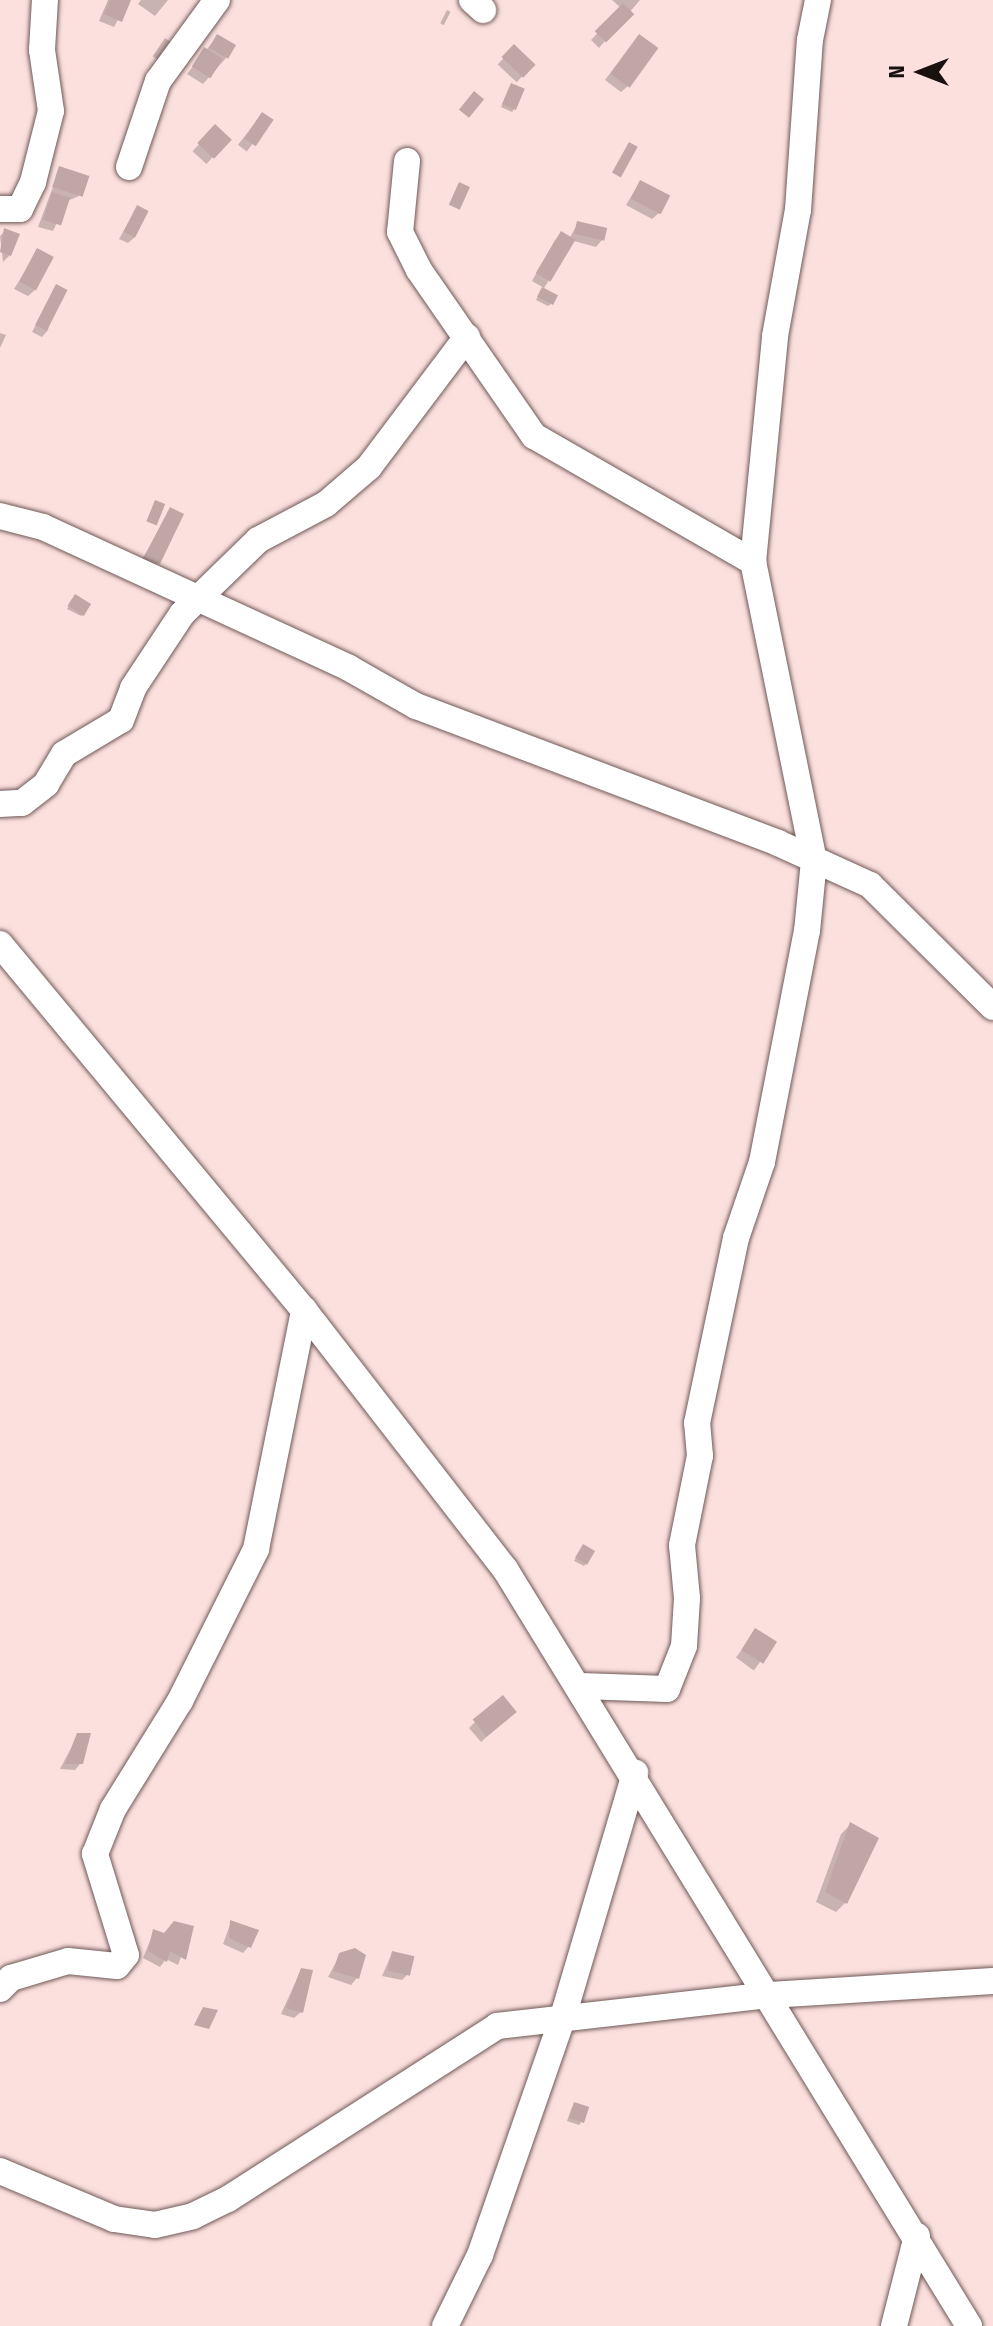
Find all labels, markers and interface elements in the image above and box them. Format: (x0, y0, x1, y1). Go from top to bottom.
north arrow (881, 32, 961, 112)
text: N (883, 65, 910, 79)

